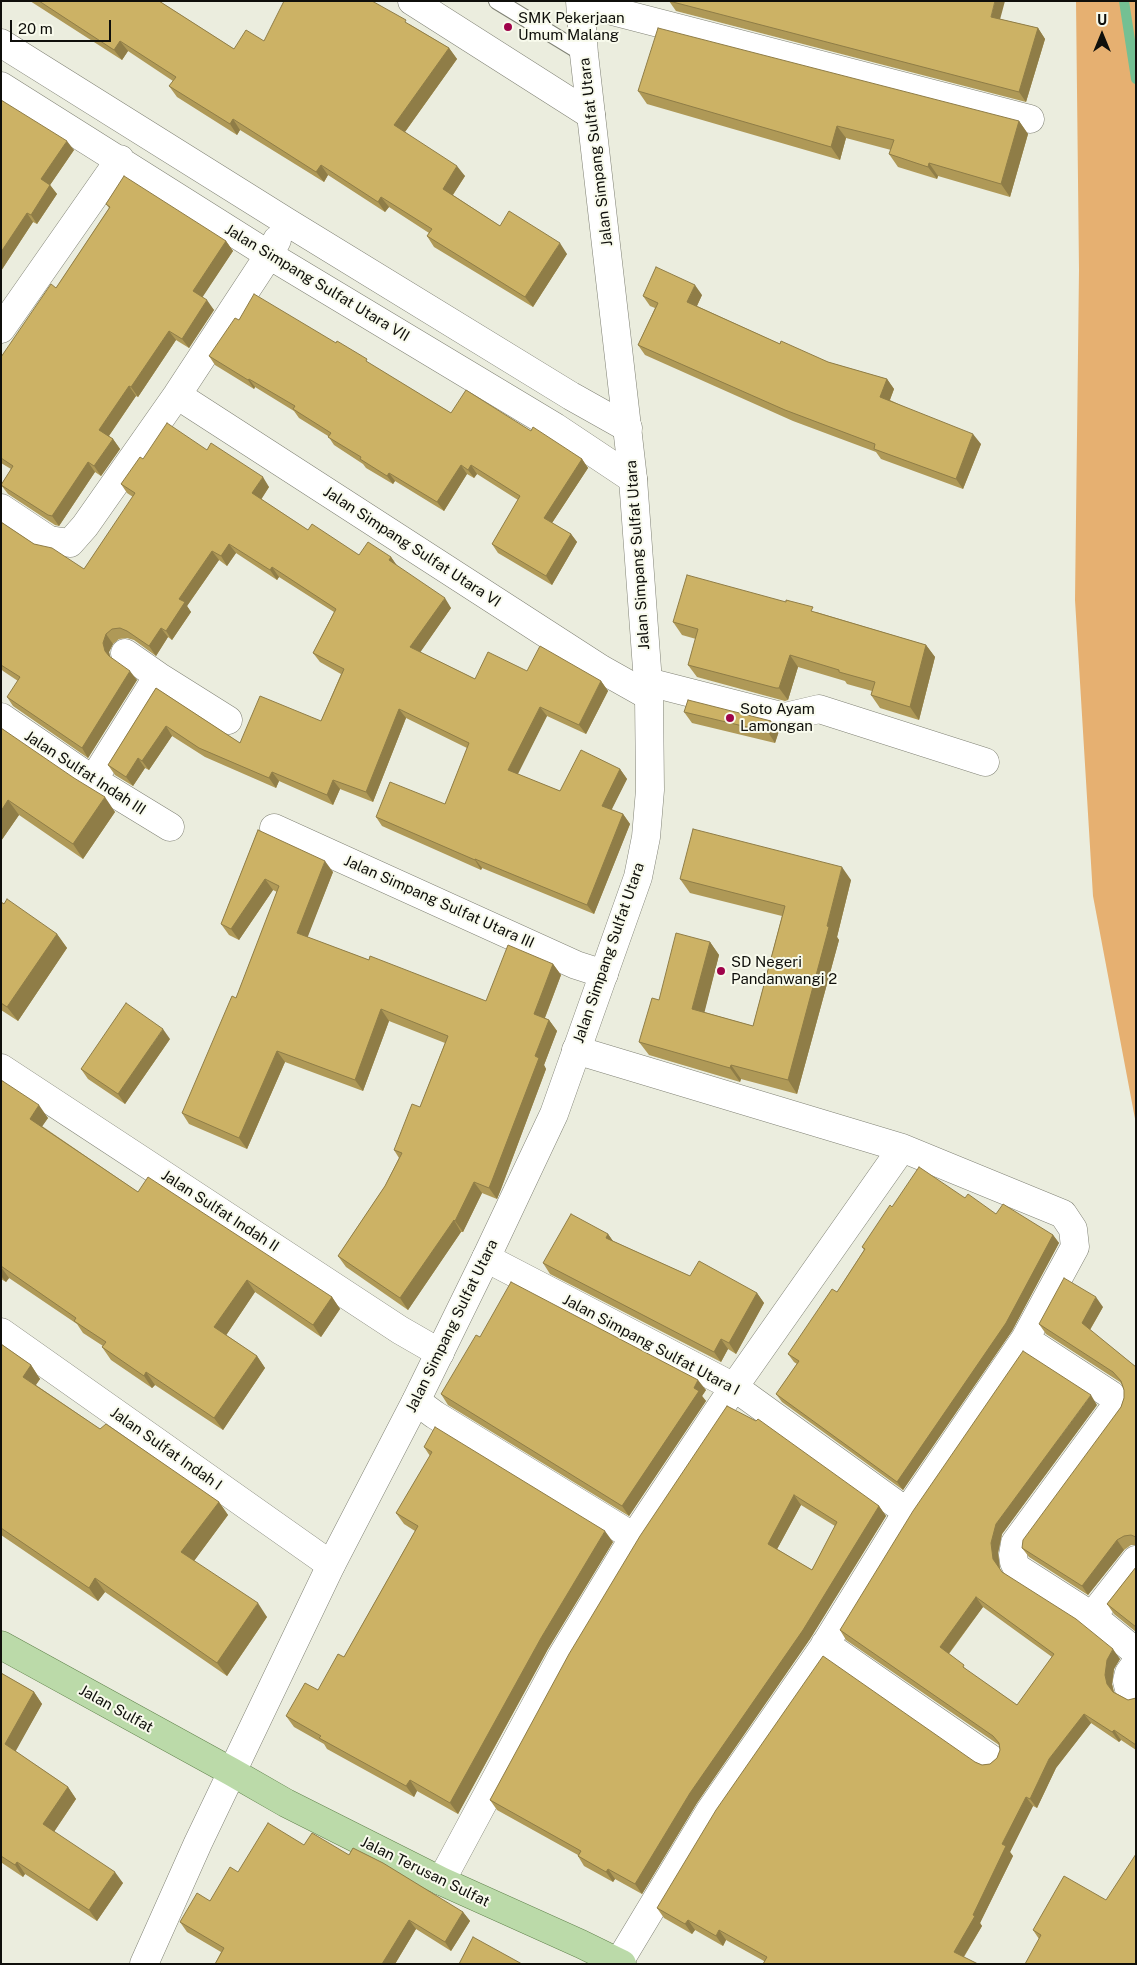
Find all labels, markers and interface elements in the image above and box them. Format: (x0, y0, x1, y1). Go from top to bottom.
place label: SMK Pekerjaan Umum Malang (518, 9, 625, 44)
scale bar (12, 10, 114, 42)
north arrow (1077, 10, 1127, 60)
text: U (1097, 12, 1107, 28)
text: 20 m (18, 20, 53, 37)
marker: SMK Pekerjaan Umum Malang (502, 21, 514, 33)
street label: Jalan Simpang Sulfat Utara (575, 57, 617, 247)
street label: Jalan Simpang Sulfat Utara VII (221, 221, 413, 345)
street label: Jalan Simpang Sulfat Utara (622, 460, 654, 650)
street label: Jalan Simpang Sulfat Utara VI (320, 483, 504, 611)
place label: Soto Ayam Lamongan (740, 700, 815, 735)
marker: Soto Ayam Lamongan (724, 712, 736, 724)
street label: Jalan Sulfat Indah III (21, 727, 149, 819)
street label: Jalan Simpang Sulfat Utara III (341, 852, 537, 952)
street label: Jalan Simpang Sulfat Utara (570, 860, 648, 1046)
place label: SD Negeri Pandanwangi 2 (731, 953, 837, 988)
marker: SD Negeri Pandanwangi 2 (715, 965, 727, 977)
street label: Jalan Sulfat Indah II (158, 1166, 282, 1256)
street label: Jalan Simpang Sulfat Utara (402, 1237, 502, 1415)
street label: Jalan Simpang Sulfat Utara I (559, 1291, 743, 1399)
street label: Jalan Sulfat Indah I (107, 1404, 225, 1494)
street label: Jalan Sulfat (76, 1681, 156, 1737)
street label: Jalan Terusan Sulfat (358, 1833, 492, 1911)

